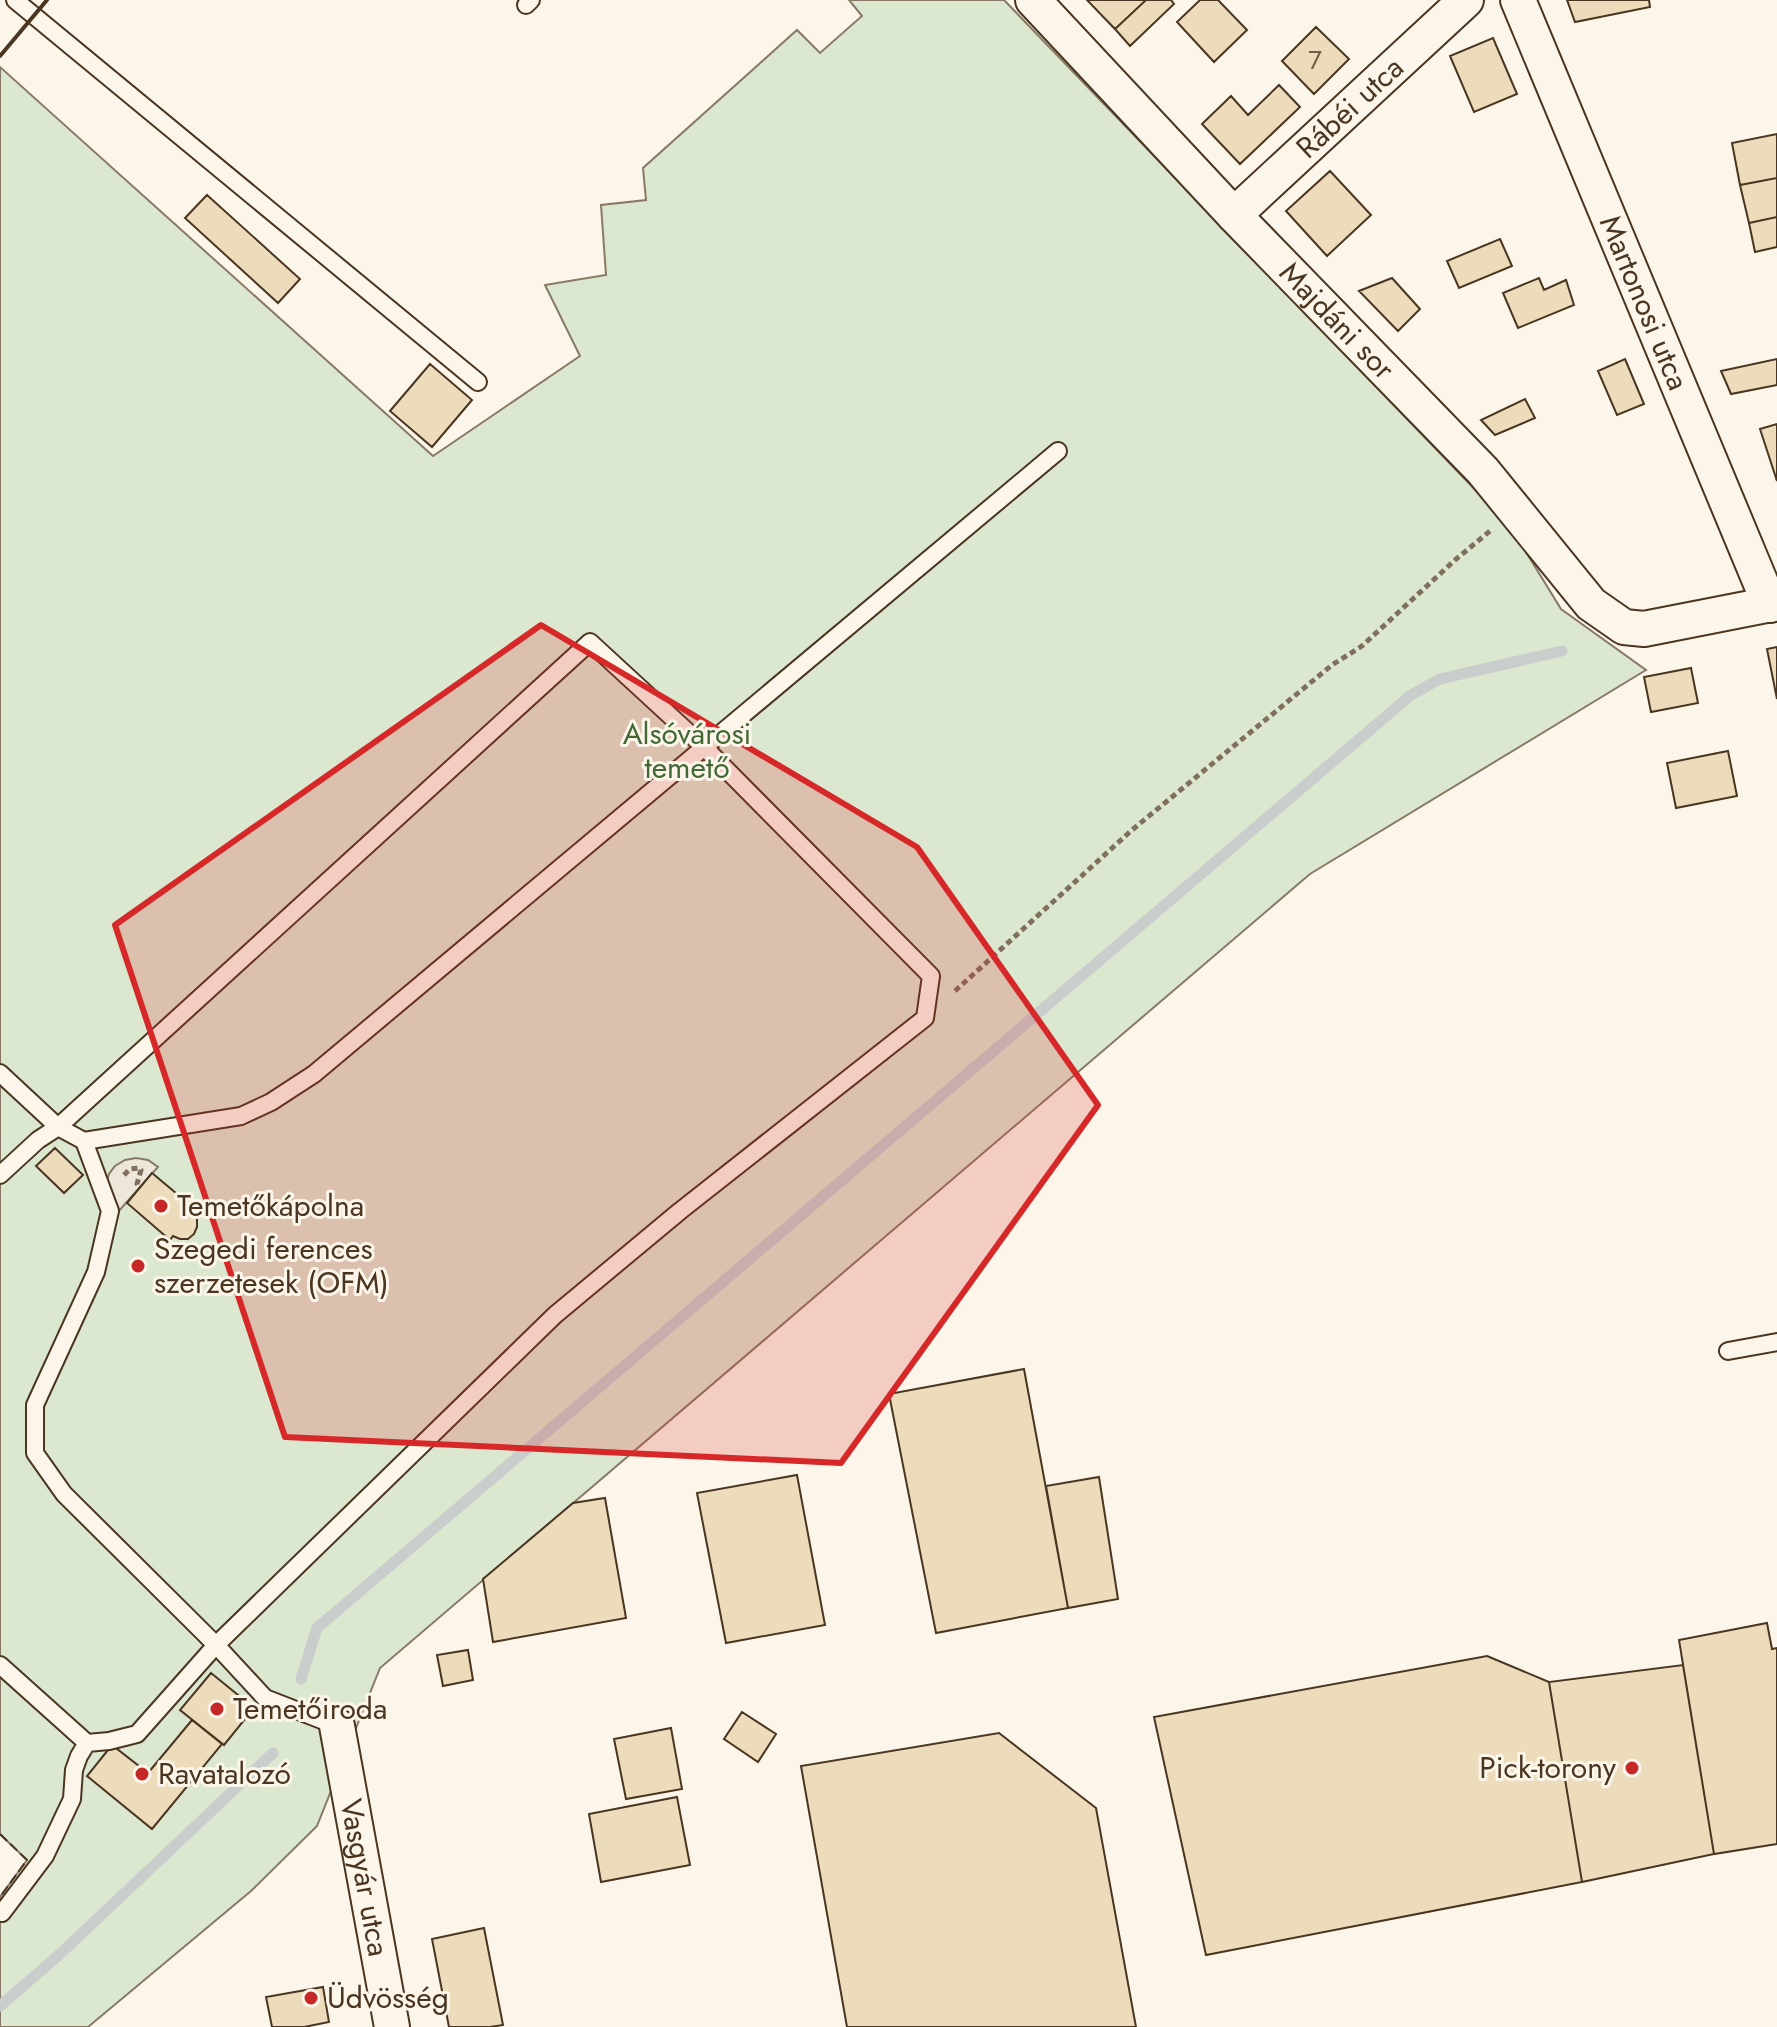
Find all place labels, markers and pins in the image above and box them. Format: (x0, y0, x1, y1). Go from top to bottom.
place label: Temetőkápolna (177, 1184, 364, 1227)
marker: Temetőkápolna (152, 1197, 170, 1215)
place label: Szegedi ferences szerzetesek (OFM) (154, 1227, 389, 1304)
marker: Szegedi ferences szerzetesek (OFM) (129, 1257, 147, 1275)
place label: Temetőiroda (233, 1687, 387, 1730)
marker: Temetőiroda (208, 1700, 226, 1718)
place label: Pick-torony (1479, 1746, 1617, 1789)
place label: Ravatalozó (158, 1752, 291, 1795)
marker: Pick-torony (1623, 1759, 1641, 1777)
marker: Ravatalozó (133, 1765, 151, 1783)
place label: Üdvösség (327, 1976, 449, 2019)
marker: Üdvösség (302, 1989, 320, 2007)

